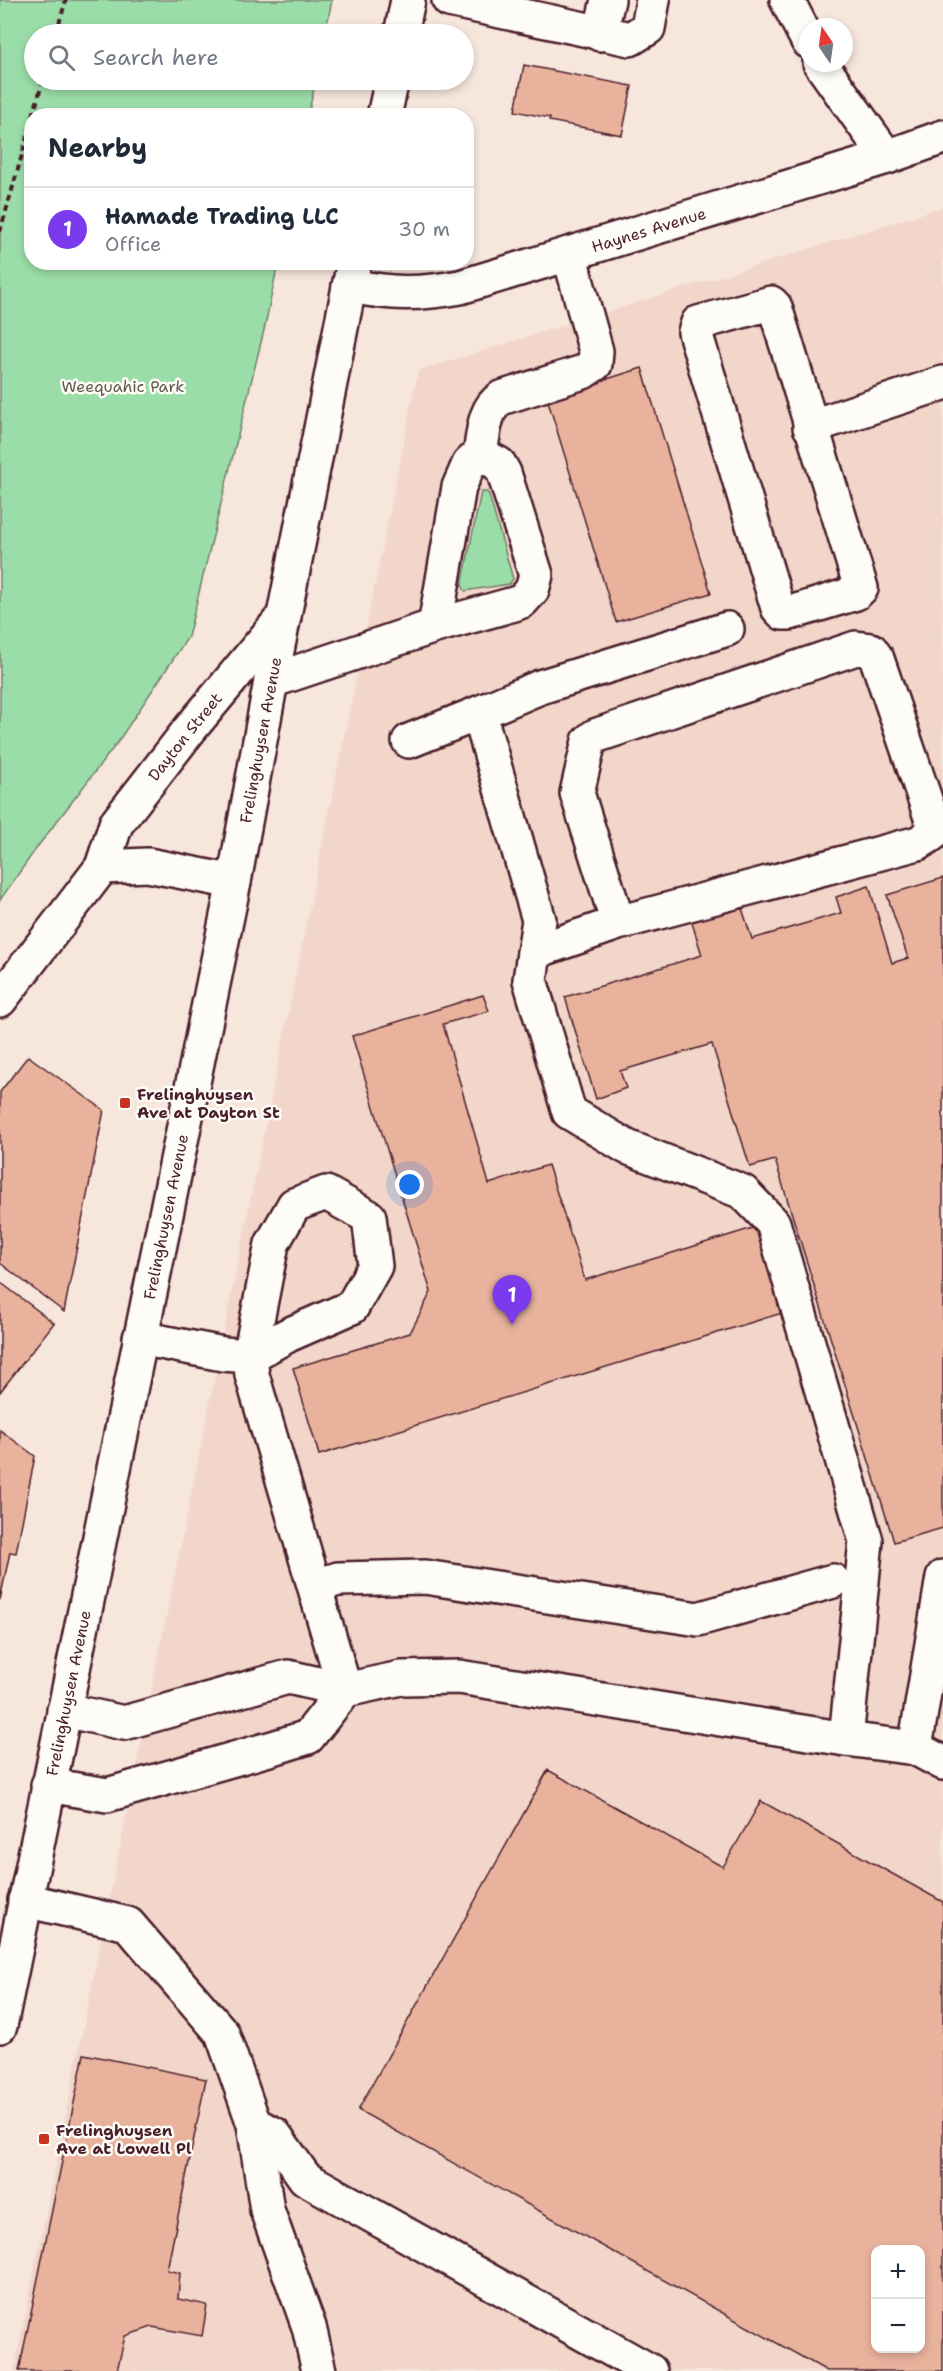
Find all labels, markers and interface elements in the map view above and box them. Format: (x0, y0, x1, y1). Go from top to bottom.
north arrow (799, 18, 853, 72)
search box (24, 24, 474, 90)
icon: search (45, 41, 78, 74)
text: Search here (93, 43, 219, 72)
text: Nearby (48, 130, 147, 165)
text: Hamade Trading LLC (105, 202, 339, 231)
street label: Haynes Avenue (589, 203, 709, 257)
text: 1 (63, 216, 72, 242)
text: 30 m (398, 216, 450, 242)
text: Office (105, 231, 161, 257)
park label: Weequahic Park (62, 376, 184, 397)
street label: Frelinghuysen Avenue (235, 655, 286, 825)
street label: Dayton Street (143, 688, 227, 785)
place label: Frelinghuysen Ave at Dayton St (137, 1084, 280, 1123)
marker: Frelinghuysen Ave at Dayton St (118, 1096, 132, 1110)
street label: Frelinghuysen Avenue (139, 1132, 193, 1302)
your location (395, 1170, 424, 1199)
pin: 1 (492, 1276, 532, 1325)
street label: Frelinghuysen Avenue (41, 1608, 96, 1778)
place label: Frelinghuysen Ave at Lowell Pl (56, 2120, 192, 2159)
marker: Frelinghuysen Ave at Lowell Pl (37, 2132, 51, 2146)
map controls (871, 2245, 925, 2353)
button: + (871, 2245, 925, 2299)
button: − (871, 2299, 925, 2353)

